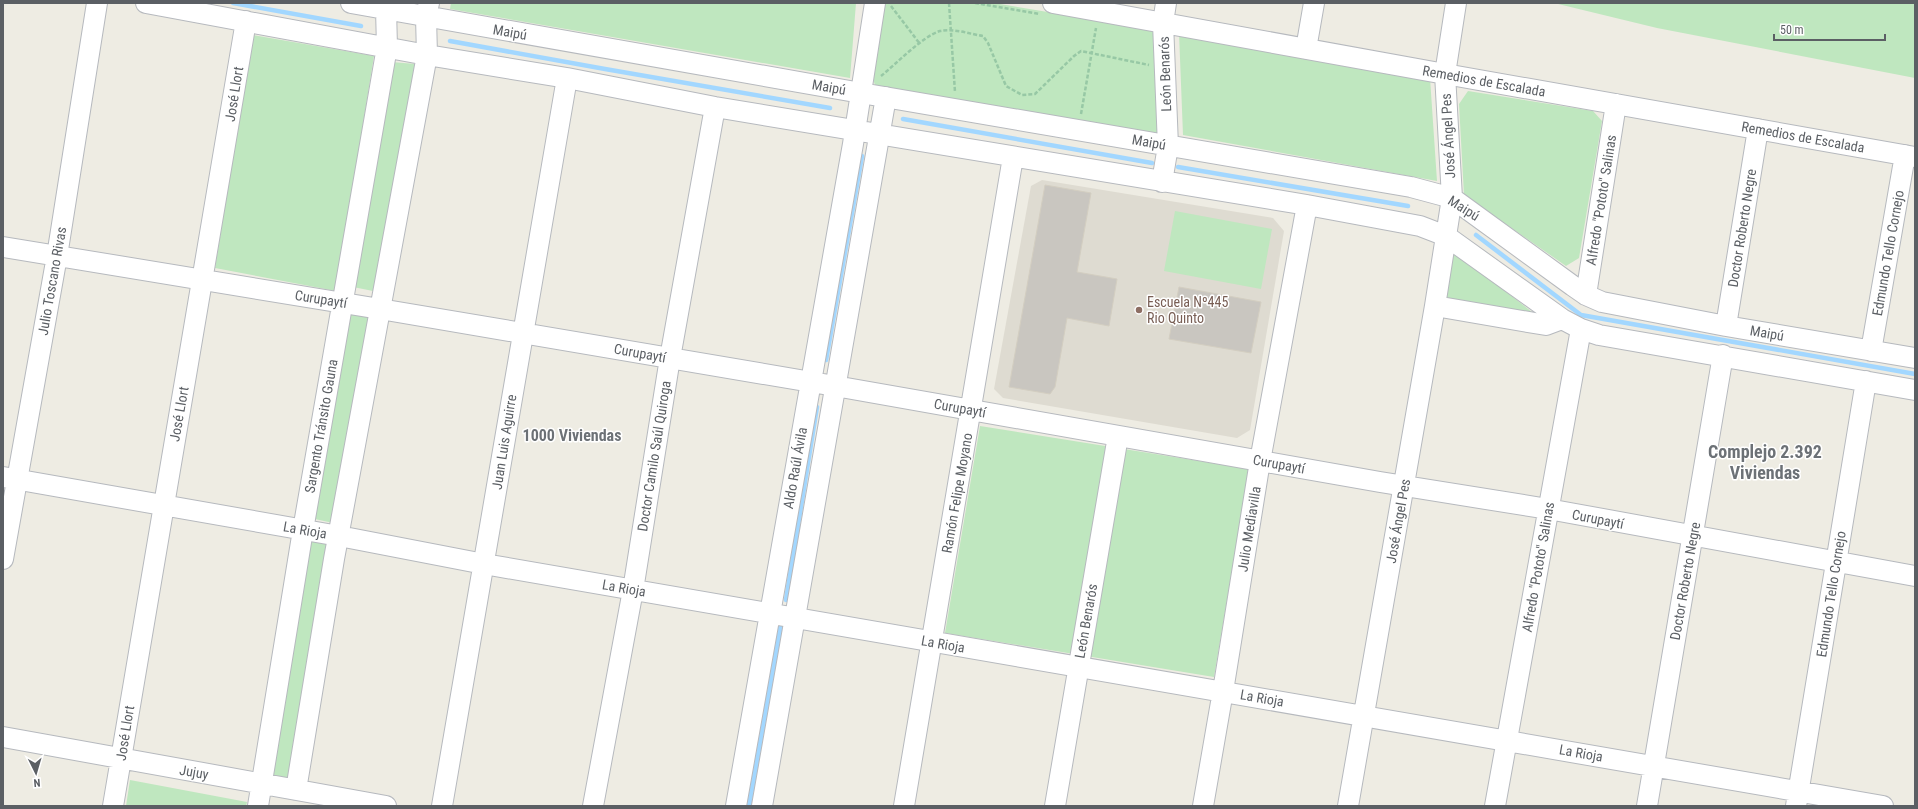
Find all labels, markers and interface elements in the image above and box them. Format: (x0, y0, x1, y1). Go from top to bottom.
scale bar (1774, 16, 1885, 42)
street label: Maipú (492, 21, 528, 43)
text: 50 m (1780, 23, 1804, 37)
street label: León Benarós (1156, 36, 1174, 112)
street label: Remedios de Escalada (1421, 62, 1547, 100)
street label: José Llort (222, 65, 246, 123)
street label: Maipú (811, 76, 847, 98)
street label: José Ángel Pes (1437, 93, 1458, 179)
street label: Remedios de Escalada (1740, 118, 1866, 156)
street label: Maipú (1131, 131, 1167, 153)
street label: Alfredo "Pototo" Salinas (1583, 134, 1619, 266)
street label: Doctor Roberto Negre (1725, 167, 1759, 288)
street label: Edmundo Tello Cornejo (1869, 189, 1907, 317)
street label: Maipú (1445, 192, 1483, 224)
street label: Julio Toscano Rivas (35, 226, 69, 336)
street label: Curupaytí (294, 287, 349, 311)
place label: Escuela Nº445 Rio Quinto (1147, 294, 1228, 326)
marker: Escuela Nº445 Rio Quinto (1134, 305, 1144, 315)
street label: Maipú (1749, 322, 1785, 344)
street label: Curupaytí (613, 341, 668, 366)
street label: Sargento Tránsito Gauna (301, 358, 341, 494)
street label: Doctor Camilo Saúl Quiroga (634, 380, 674, 532)
street label: José Llort (166, 385, 192, 443)
street label: Juan Luis Aguirre (489, 393, 519, 491)
street label: Curupaytí (933, 396, 988, 421)
district label: 1000 Viviendas (523, 426, 621, 445)
street label: Aldo Raúl Ávila (779, 426, 810, 510)
street label: Ramón Felipe Moyano (939, 432, 975, 554)
district label: Complejo 2.392 Viviendas (1708, 441, 1822, 483)
street label: Curupaytí (1252, 452, 1307, 477)
street label: José Ángel Pes (1382, 477, 1413, 564)
street label: Julio Mediavilla (1234, 485, 1264, 573)
street label: Alfredo "Pototo" Salinas (1519, 501, 1557, 633)
street label: Curupaytí (1571, 506, 1626, 532)
street label: La Rioja (282, 518, 328, 542)
street label: Doctor Roberto Negre (1667, 520, 1703, 641)
street label: Edmundo Tello Cornejo (1813, 530, 1849, 658)
street label: La Rioja (601, 576, 647, 600)
street label: León Benarós (1072, 582, 1100, 660)
street label: La Rioja (920, 632, 966, 656)
street label: La Rioja (1239, 686, 1285, 710)
street label: José Llort (113, 704, 137, 762)
street label: La Rioja (1558, 741, 1604, 765)
north arrow (16, 753, 56, 793)
street label: Jujuy (178, 762, 210, 782)
text: N (33, 776, 41, 789)

